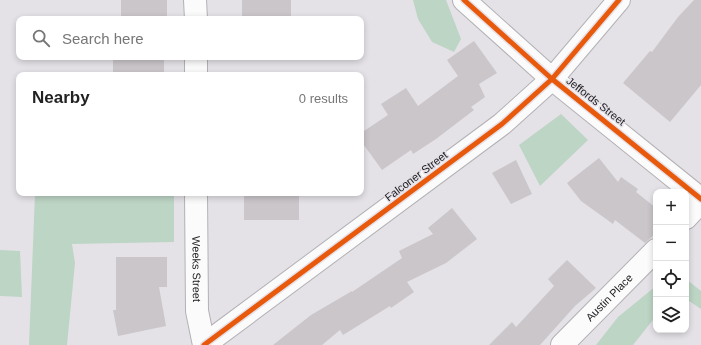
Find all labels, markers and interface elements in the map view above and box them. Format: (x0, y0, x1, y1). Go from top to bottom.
search box (16, 16, 364, 60)
icon: search (30, 27, 52, 49)
text: Search here (62, 30, 144, 47)
street label: Jeffords Street (564, 74, 628, 128)
text: Nearby (32, 88, 90, 107)
text: 0 results (299, 91, 348, 106)
street label: Falconer Street (382, 149, 450, 203)
map controls (653, 189, 689, 333)
button: + (653, 189, 689, 225)
button: − (653, 225, 689, 261)
street label: Weeks Street (190, 236, 203, 302)
button: locate (653, 261, 689, 297)
street label: Austin Place (583, 271, 635, 323)
button: layers (653, 297, 689, 333)

